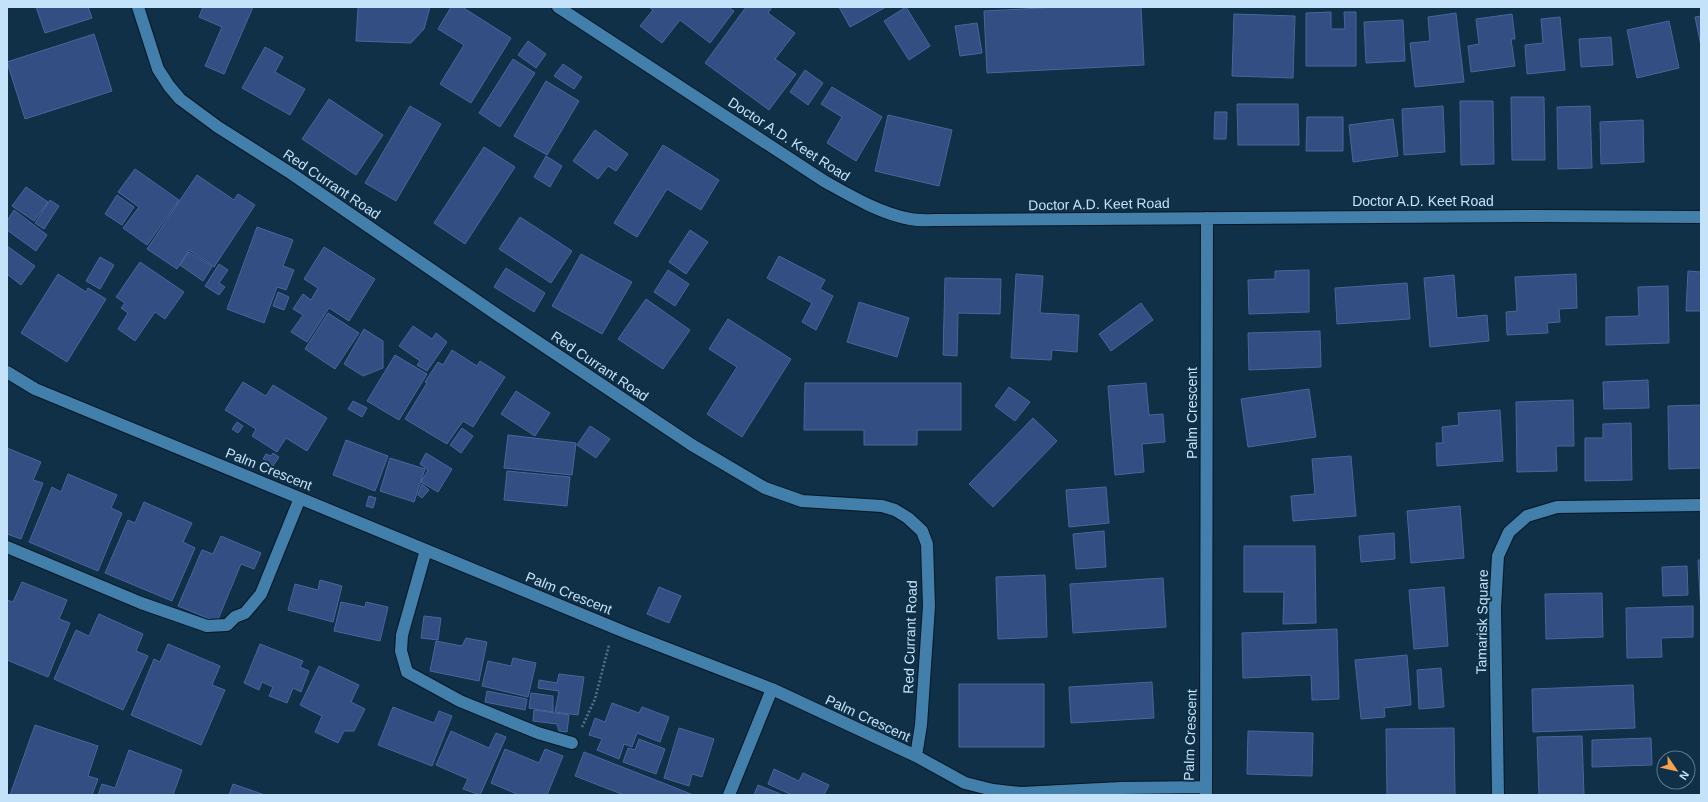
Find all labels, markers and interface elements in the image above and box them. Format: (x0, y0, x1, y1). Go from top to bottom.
street label: Doctor A.D. Keet Road (725, 94, 853, 184)
street label: Red Currant Road (280, 146, 384, 222)
street label: Doctor A.D. Keet Road (1352, 193, 1494, 209)
street label: Doctor A.D. Keet Road (1028, 195, 1170, 213)
street label: Red Currant Road (548, 328, 652, 404)
street label: Palm Crescent (1184, 367, 1200, 459)
street label: Palm Crescent (223, 444, 315, 494)
street label: Palm Crescent (523, 568, 615, 618)
street label: Tamarisk Square (1473, 569, 1491, 675)
street label: Red Currant Road (900, 580, 920, 694)
street label: Palm Crescent (1180, 689, 1200, 781)
street label: Palm Crescent (823, 691, 913, 745)
north arrow (1656, 750, 1696, 790)
text: N (1677, 769, 1691, 782)

